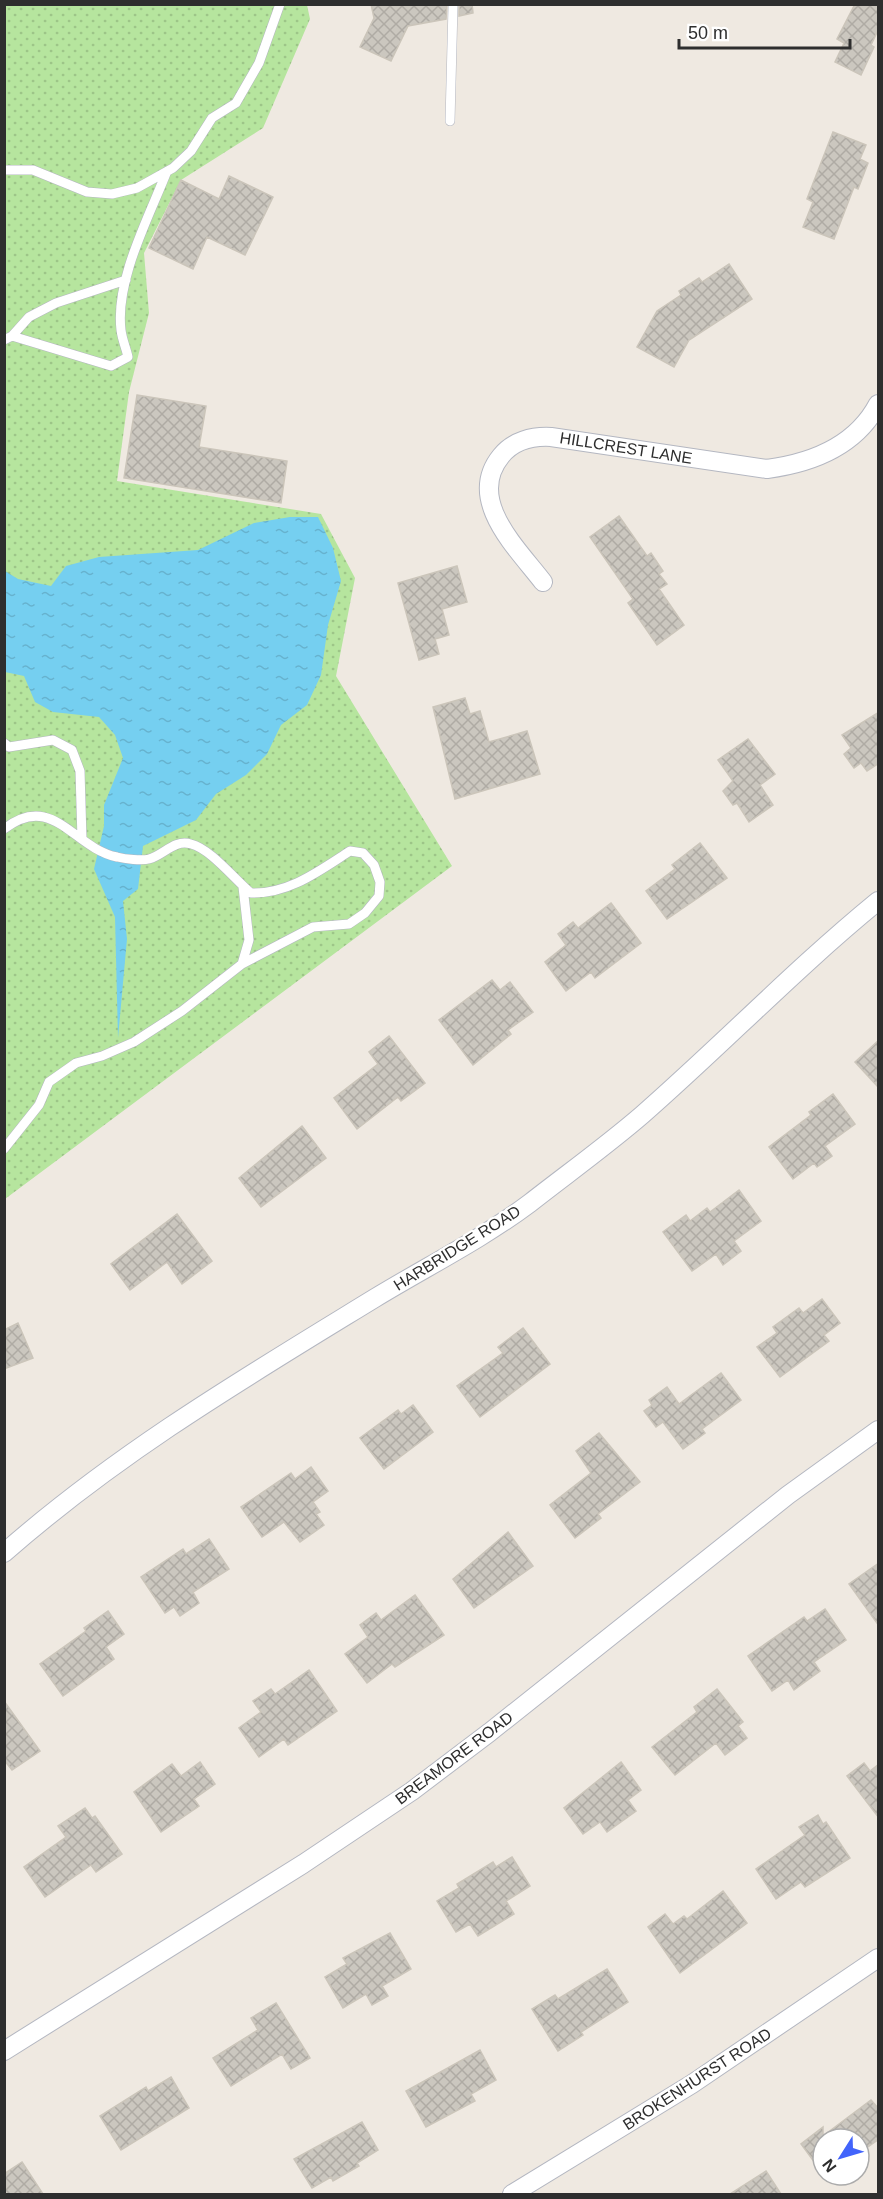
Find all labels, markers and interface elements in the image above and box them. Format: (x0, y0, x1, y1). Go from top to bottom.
scale bar (679, 12, 850, 50)
text: 50 m (688, 23, 728, 43)
street label: HILLCREST LANE (559, 429, 693, 467)
street label: HARBRIDGE ROAD (391, 1202, 523, 1294)
street label: BREAMORE ROAD (392, 1708, 516, 1808)
street label: BROKENHURST ROAD (620, 2025, 774, 2133)
north arrow (811, 2127, 871, 2187)
text: N (819, 2156, 840, 2175)

